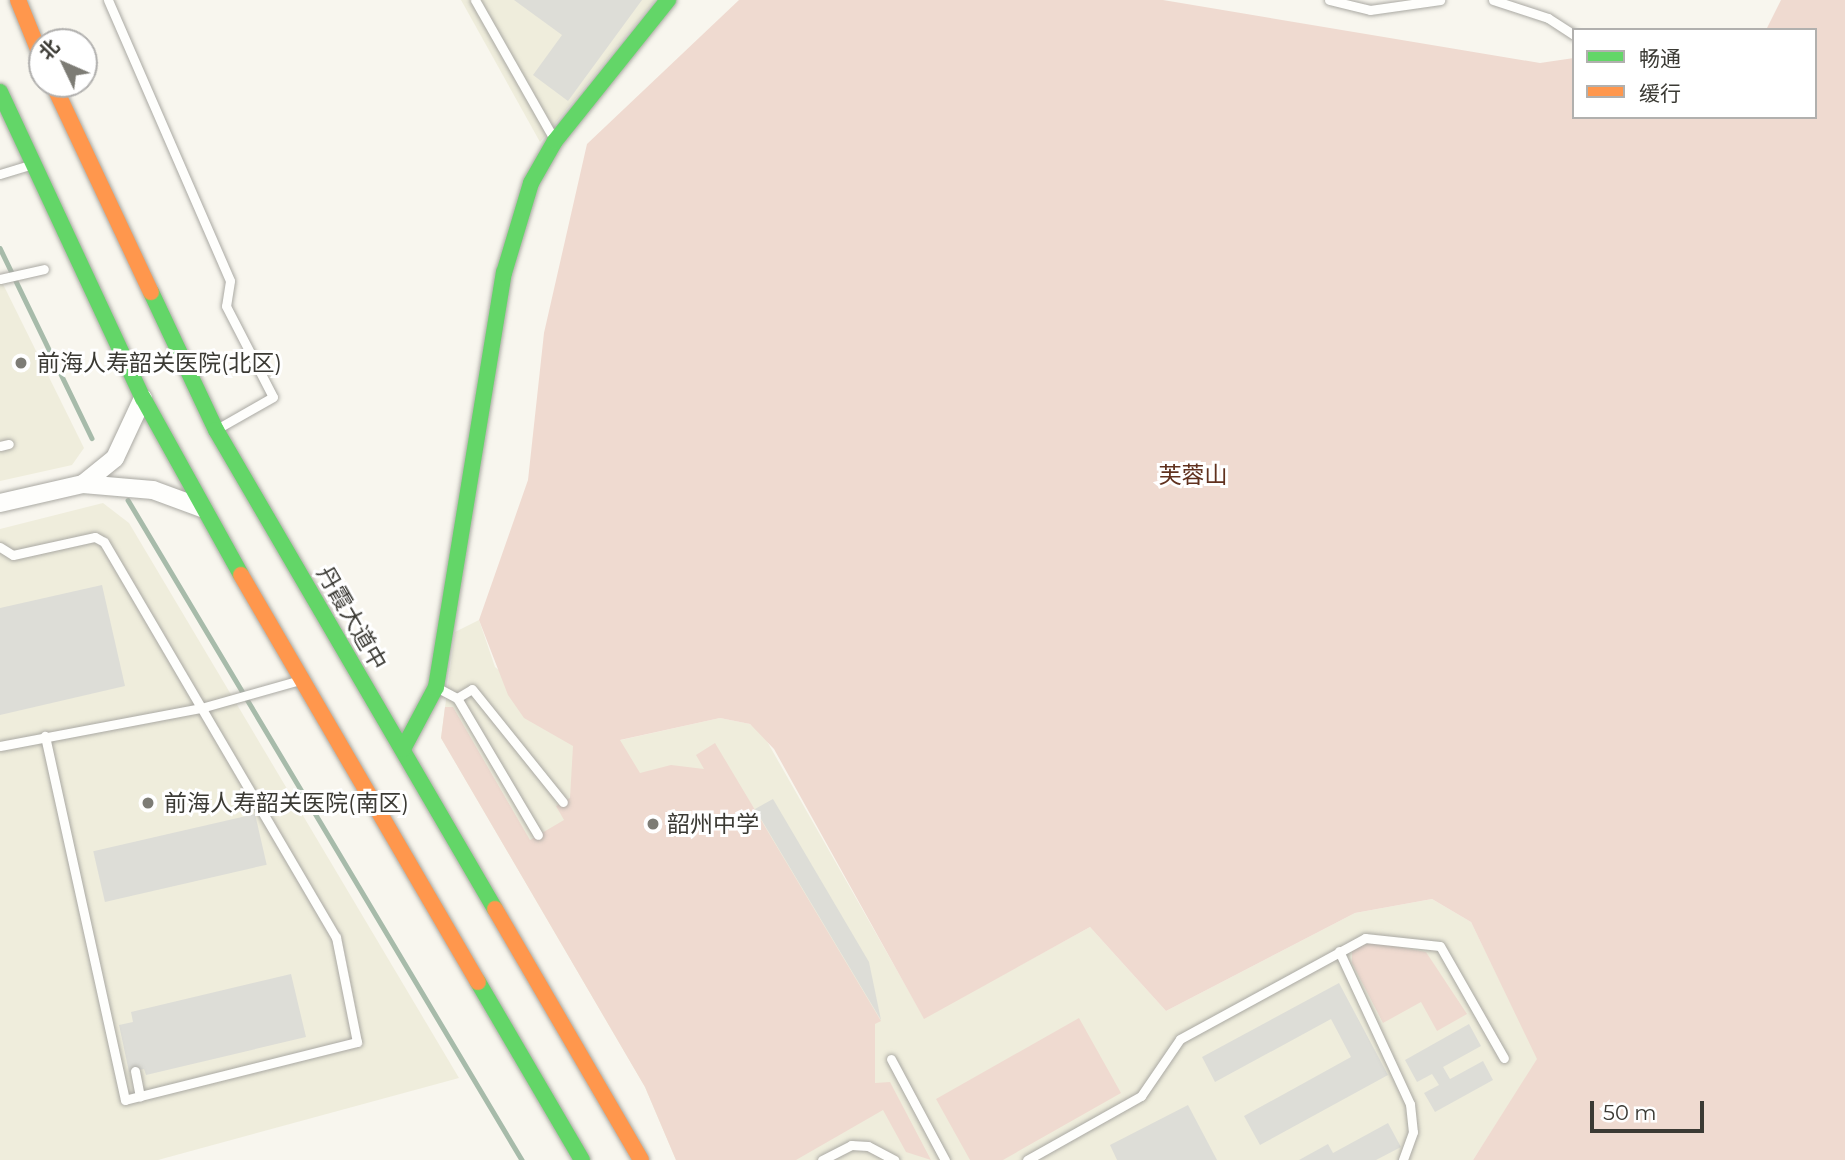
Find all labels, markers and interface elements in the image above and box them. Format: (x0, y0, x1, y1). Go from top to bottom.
north arrow (28, 28, 98, 98)
legend (1572, 28, 1817, 119)
text: 北 (34, 35, 64, 64)
text: 畅通 (1639, 46, 1681, 71)
text: 缓行 (1639, 81, 1681, 106)
place label: 前海人寿韶关医院(北区) (37, 349, 282, 377)
marker: 前海人寿韶关医院(北区) (11, 353, 31, 373)
park label: 芙蓉山 (1159, 461, 1227, 489)
street label: 丹霞大道中 (311, 561, 393, 675)
place label: 前海人寿韶关医院(南区) (164, 789, 409, 817)
marker: 前海人寿韶关医院(南区) (138, 793, 158, 813)
place label: 韶州中学 (667, 810, 759, 838)
marker: 韶州中学 (645, 816, 661, 832)
scale bar (1593, 1086, 1707, 1130)
text: 50 m (1603, 1100, 1657, 1125)

